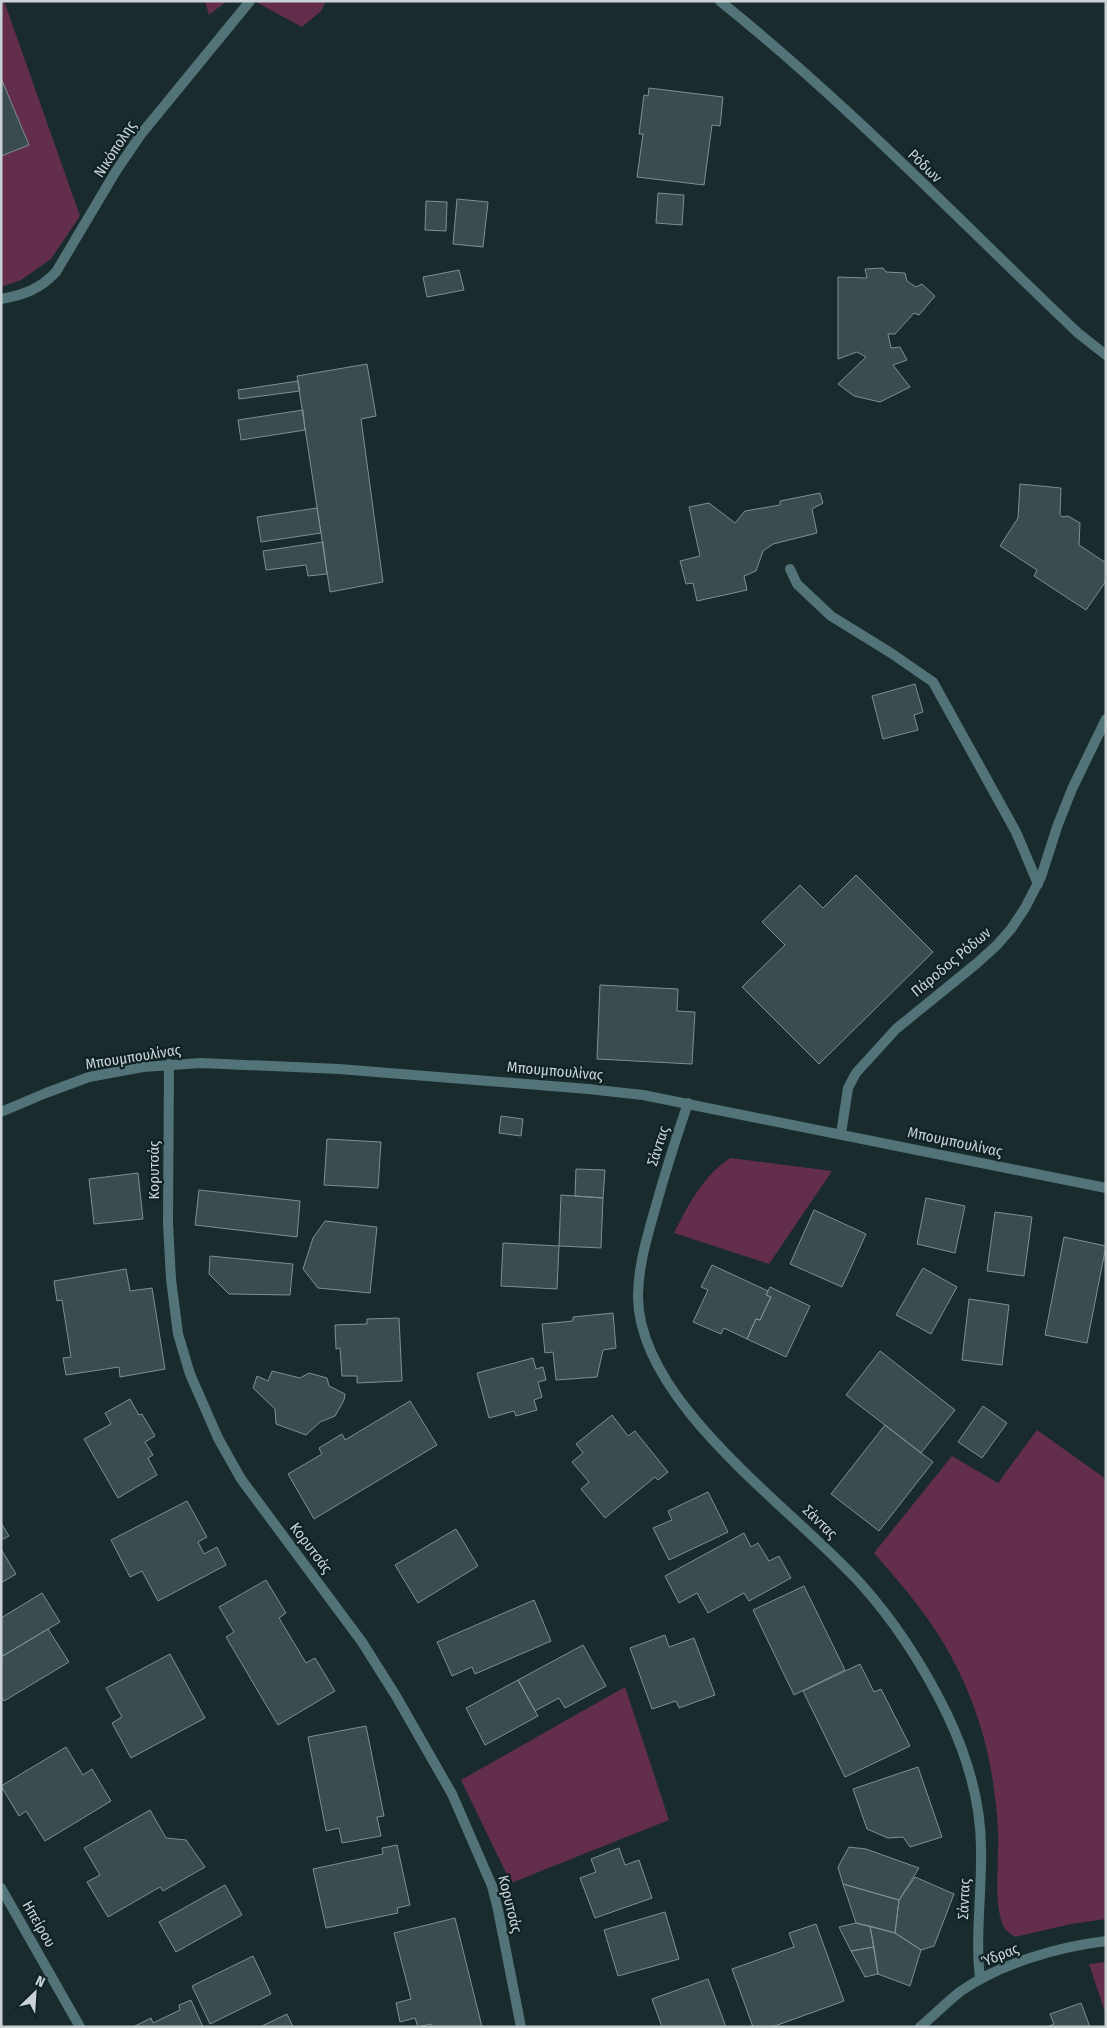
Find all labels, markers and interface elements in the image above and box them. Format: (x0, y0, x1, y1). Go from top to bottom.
street label: Νικόπολης (90, 117, 140, 181)
street label: Ρόδων (904, 146, 946, 187)
street label: Πάροδος Ρόδων (907, 923, 995, 1001)
street label: Μπουμπουλίνας (84, 1040, 183, 1073)
street label: Μπουμπουλίνας (506, 1058, 604, 1084)
street label: Σάντας (643, 1123, 673, 1168)
street label: Μπουμπουλίνας (906, 1123, 1005, 1161)
street label: Κορυτσάς (145, 1140, 163, 1199)
street label: Σάντας (799, 1501, 842, 1543)
street label: Κορυτσάς (286, 1519, 336, 1577)
street label: Κορυτσάς (494, 1873, 526, 1935)
street label: Σάντας (954, 1877, 974, 1920)
street label: Ηπείρου (19, 1898, 59, 1950)
street label: Ύδρας (979, 1939, 1022, 1971)
north arrow (10, 1968, 60, 2018)
text: N (33, 1972, 48, 1991)

